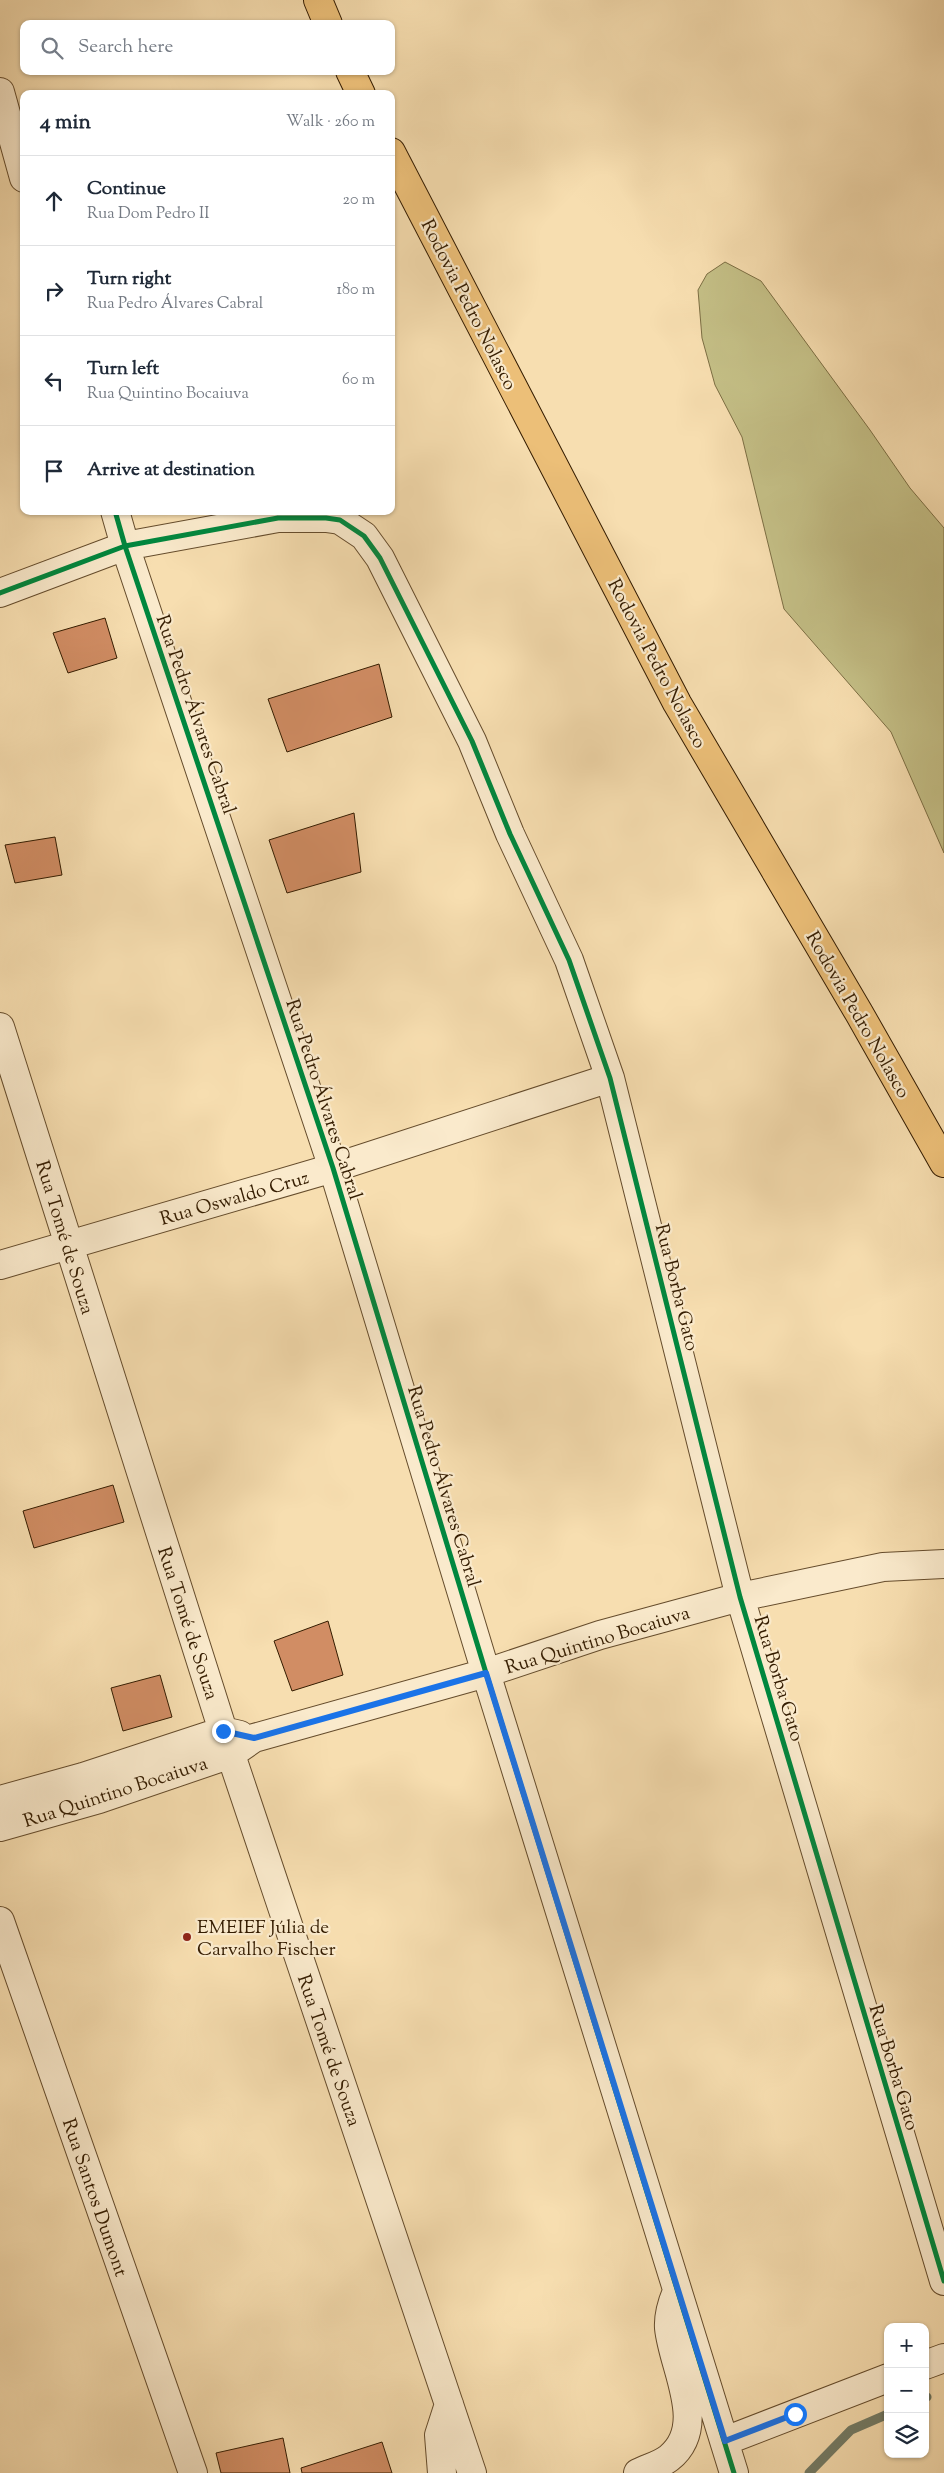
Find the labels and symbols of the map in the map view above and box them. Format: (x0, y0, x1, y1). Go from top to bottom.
street label: Rodovia Pedro Nolasco (413, 215, 523, 395)
street label: Rodovia Pedro Nolasco (600, 575, 712, 754)
street label: Rua Pedro Álvares Cabral (148, 611, 241, 818)
street label: Rodovia Pedro Nolasco (798, 927, 916, 1104)
street label: Rua Pedro Álvares Cabral (277, 996, 368, 1204)
street label: Rua Tomé de Souza (27, 1158, 100, 1318)
street label: Rua Oswaldo Cruz (157, 1165, 312, 1234)
street label: Rua Borba Gato (647, 1221, 704, 1354)
street label: Rua Pedro Álvares Cabral (399, 1383, 486, 1591)
street label: Rua Tomé de Souza (149, 1544, 224, 1704)
street label: Rua Quintino Bocaiuva (502, 1600, 694, 1682)
street label: Rua Borba Gato (746, 1612, 810, 1745)
route end (212, 1720, 235, 1743)
street label: Rua Quintino Bocaiuva (20, 1751, 212, 1836)
place label: EMEIEF Júlia de Carvalho Fischer (197, 1915, 336, 1964)
marker: EMEIEF Júlia de Carvalho Fischer (181, 1931, 193, 1943)
street label: Rua Tomé de Souza (289, 1971, 366, 2131)
street label: Rua Borba Gato (861, 2001, 925, 2134)
street label: Rua Santos Dumont (54, 2115, 134, 2281)
route start (784, 2403, 807, 2426)

